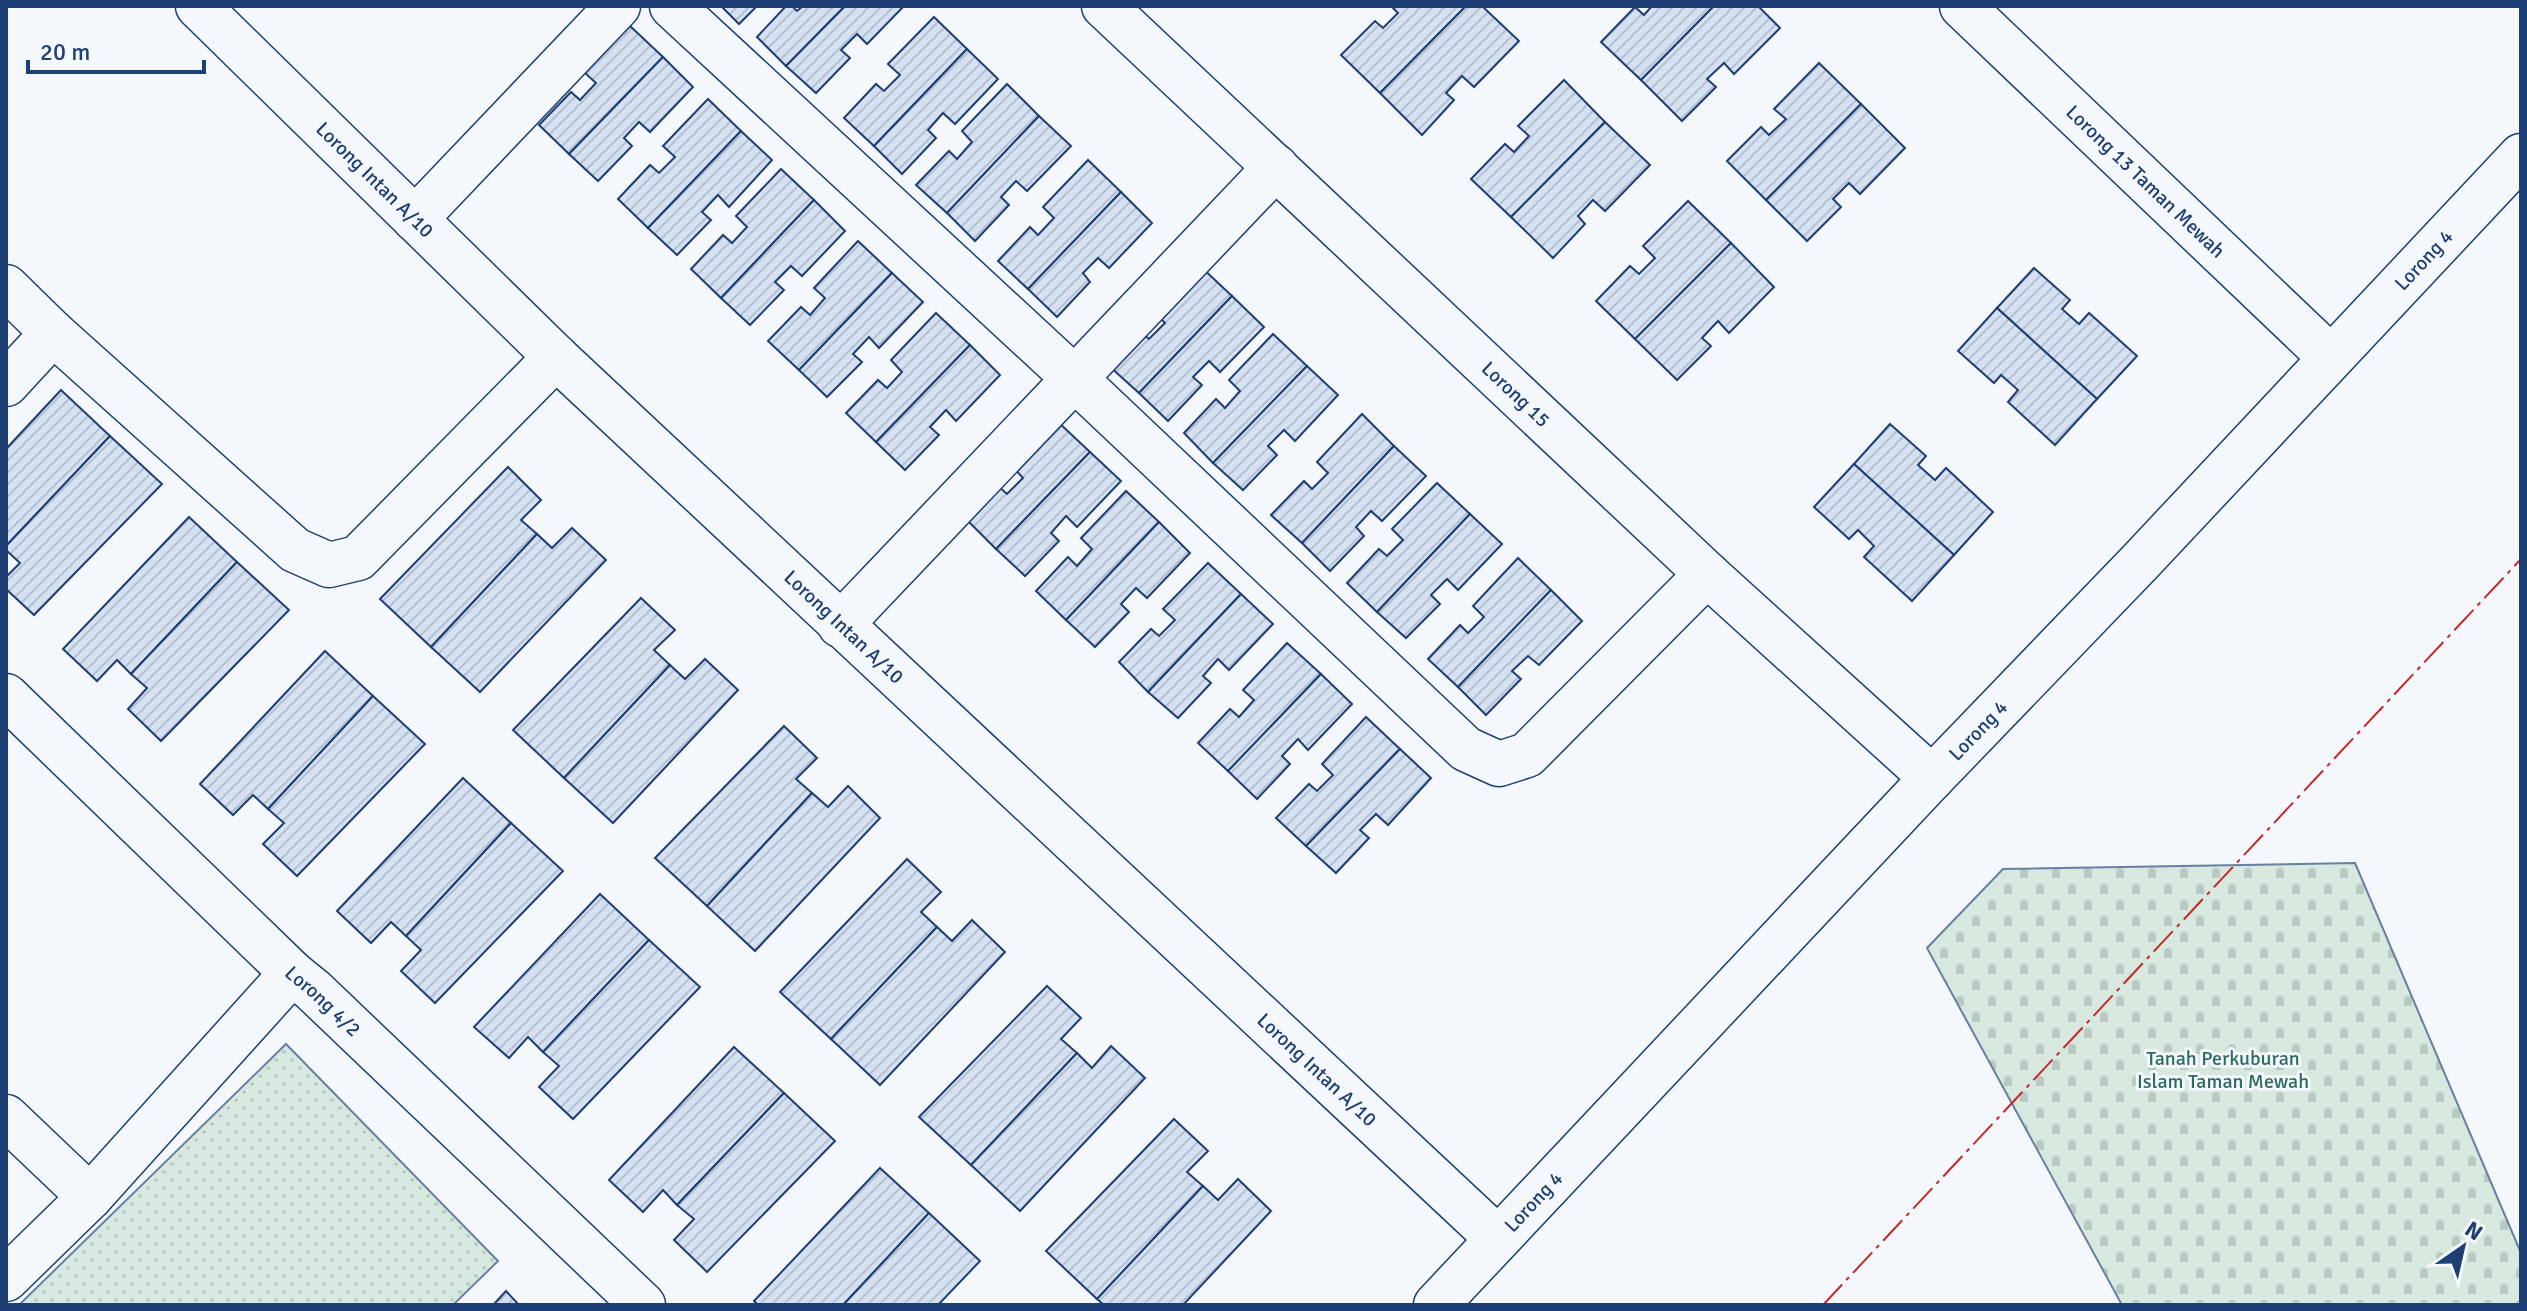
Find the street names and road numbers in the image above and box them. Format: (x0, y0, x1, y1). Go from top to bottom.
street label: Lorong 13 Taman Mewah (2061, 100, 2230, 263)
street label: Lorong Intan A/10 (311, 117, 439, 243)
street label: Lorong 4 (2389, 224, 2459, 296)
street label: Lorong 15 (1476, 356, 1555, 433)
street label: Lorong Intan A/10 (779, 565, 909, 689)
street label: Lorong 4 (1944, 695, 2013, 766)
street label: Lorong 4/2 (279, 961, 366, 1042)
street label: Lorong Intan A/10 (1252, 1008, 1382, 1132)
street label: Lorong 4 (1499, 1166, 1568, 1238)

